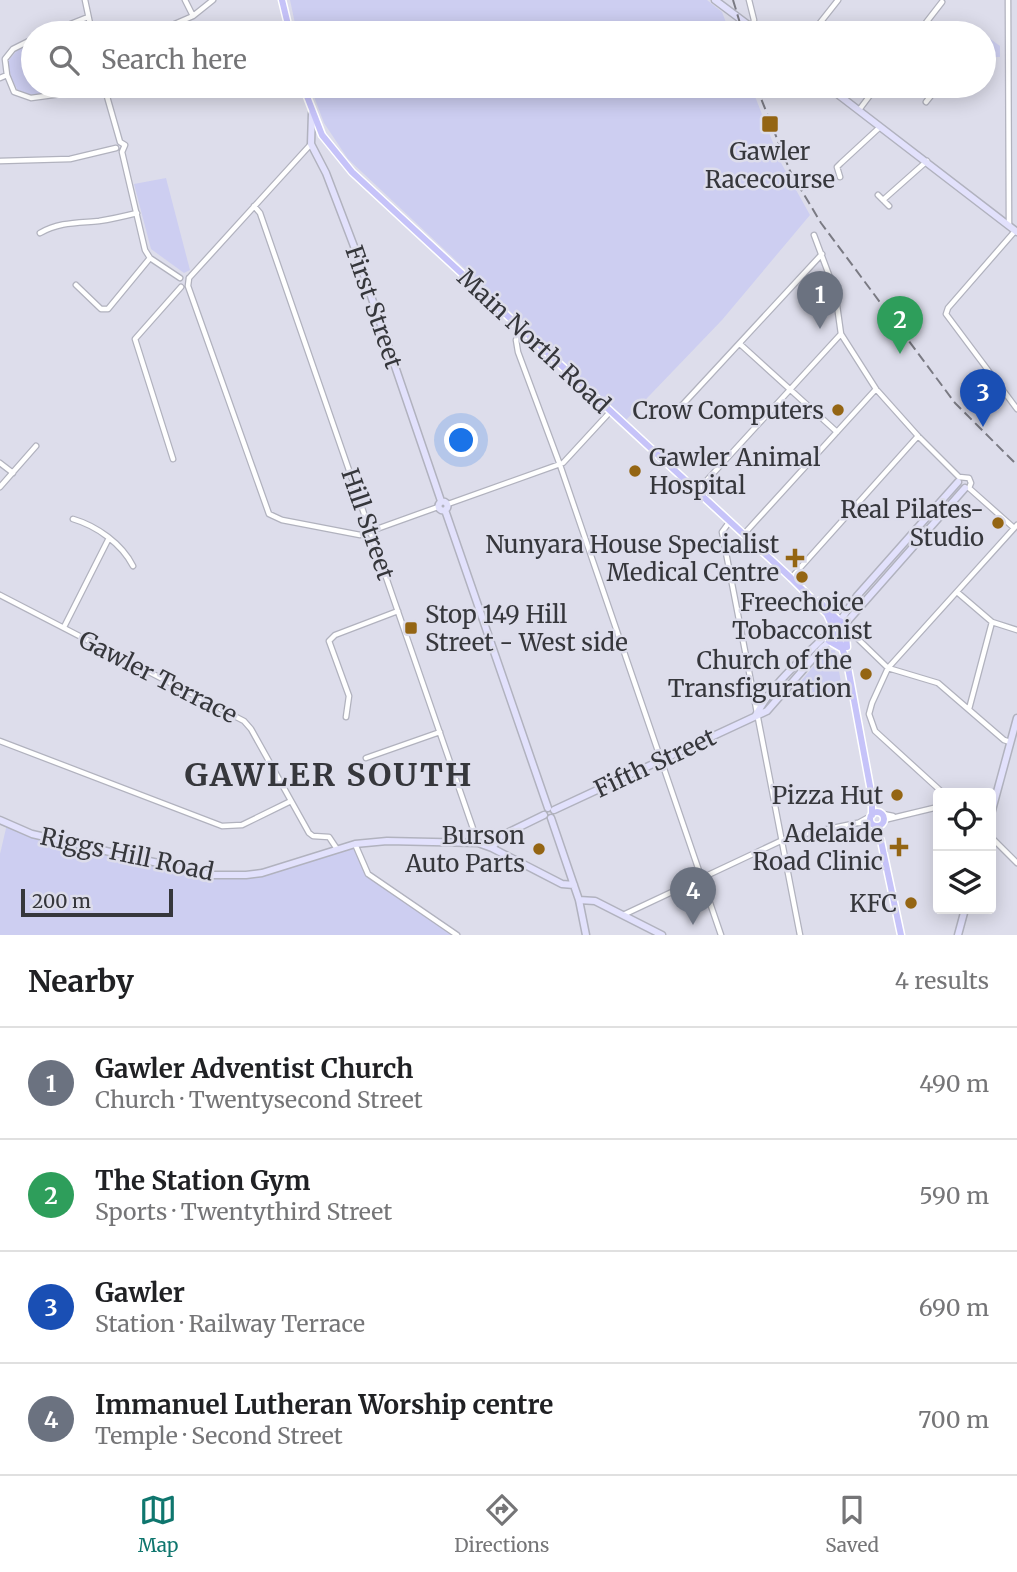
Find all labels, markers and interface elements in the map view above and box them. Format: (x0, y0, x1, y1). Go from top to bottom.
search box (21, 21, 996, 98)
icon: search (45, 41, 83, 79)
text: Search here (101, 43, 247, 76)
marker: Gawler Racecourse (760, 114, 780, 134)
place label: Gawler Racecourse (705, 136, 835, 195)
street label: First Street (338, 241, 410, 373)
street label: Main North Road (451, 262, 617, 420)
pin: 1 (797, 271, 843, 329)
pin: 2 (877, 296, 923, 354)
pin: 3 (960, 369, 1006, 427)
place label: Crow Computers (632, 395, 824, 426)
marker: Crow Computers (830, 402, 846, 418)
your location (444, 423, 478, 457)
place label: Gawler Animal Hospital (649, 442, 820, 501)
marker: Gawler Animal Hospital (627, 463, 643, 479)
street label: Hill Street (334, 464, 402, 585)
place label: Real Pilates- Studio (840, 494, 984, 553)
marker: Real Pilates- Studio (990, 515, 1006, 531)
place label: Nunyara House Specialist Medical Centre (485, 529, 780, 588)
marker: Nunyara House Specialist Medical Centre (785, 548, 805, 568)
marker: Freechoice Tobacconist (794, 569, 810, 585)
place label: Freechoice Tobacconist (732, 587, 873, 646)
place label: Stop 149 Hill Street - West side (425, 599, 628, 658)
marker: Stop 149 Hill Street - West side (403, 620, 419, 636)
street label: Gawler Terrace (74, 624, 242, 730)
place label: Church of the Transfiguration (668, 645, 852, 704)
marker: Church of the Transfiguration (858, 666, 874, 682)
street label: Fifth Street (589, 721, 721, 805)
district label: GAWLER SOUTH (185, 755, 473, 795)
place label: Pizza Hut (772, 780, 884, 811)
marker: Pizza Hut (889, 787, 905, 803)
map controls (933, 788, 996, 914)
button: locate (933, 788, 996, 851)
place label: Adelaide Road Clinic (753, 818, 883, 877)
street label: Riggs Hill Road (37, 820, 217, 888)
place label: Burson Auto Parts (404, 820, 525, 879)
marker: Adelaide Road Clinic (889, 837, 909, 857)
marker: Burson Auto Parts (531, 841, 547, 857)
button: layers (933, 851, 996, 914)
pin: 4 (670, 867, 716, 925)
scale bar (21, 886, 173, 918)
place label: KFC (849, 888, 897, 919)
text: 200 m (32, 889, 91, 913)
marker: KFC (903, 895, 919, 911)
text: Nearby (28, 962, 134, 1000)
text: 4 results (895, 966, 989, 995)
text: Gawler Adventist Church (95, 1052, 413, 1085)
text: 1 (46, 1069, 56, 1098)
text: 490 m (919, 1069, 989, 1098)
text: Church · Twentysecond Street (95, 1085, 423, 1114)
text: The Station Gym (95, 1164, 310, 1197)
text: 2 (44, 1181, 58, 1210)
text: 590 m (919, 1181, 989, 1210)
text: Sports · Twentythird Street (95, 1197, 392, 1226)
text: Gawler (95, 1276, 185, 1309)
text: 3 (44, 1293, 58, 1322)
text: 690 m (919, 1293, 989, 1322)
text: Station · Railway Terrace (95, 1309, 365, 1338)
text: Immanuel Lutheran Worship centre (95, 1388, 553, 1421)
text: 4 (44, 1405, 58, 1434)
text: 700 m (918, 1405, 989, 1434)
text: Temple · Second Street (95, 1421, 343, 1450)
tab: Map (138, 1491, 178, 1557)
tab: Directions (454, 1491, 549, 1557)
tab: Saved (825, 1491, 879, 1557)

